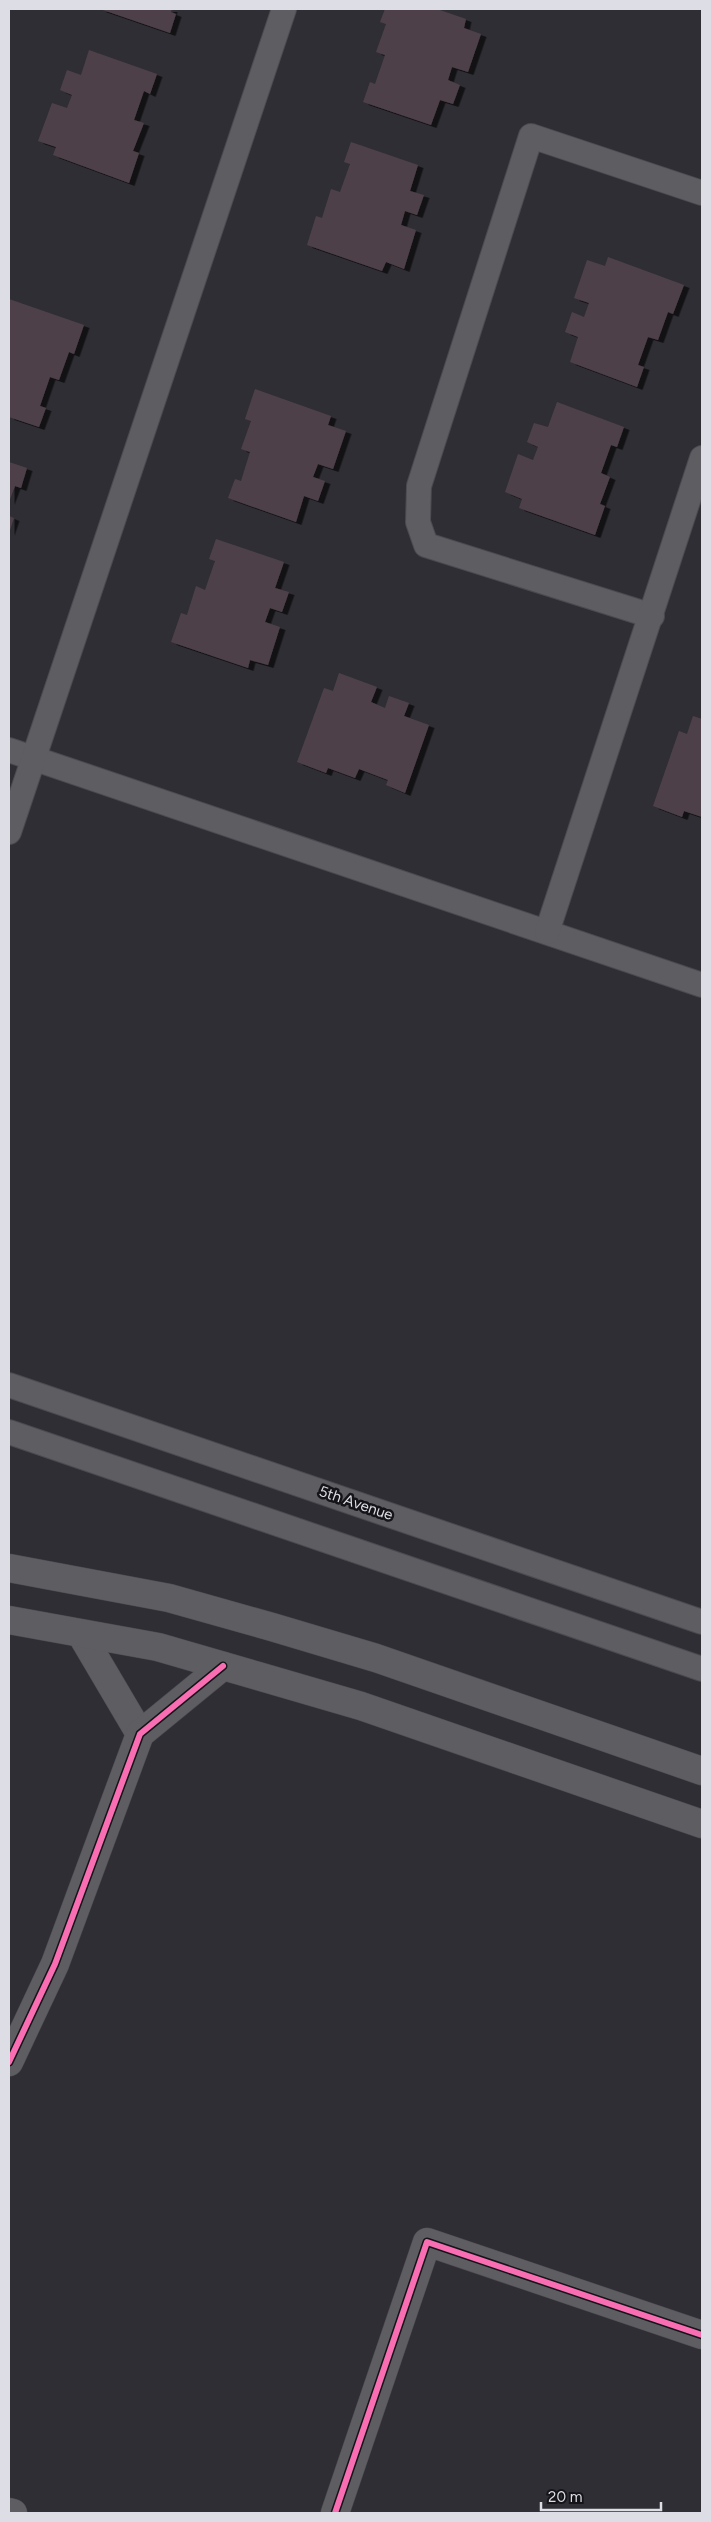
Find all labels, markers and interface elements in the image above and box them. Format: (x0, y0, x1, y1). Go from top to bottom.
street label: 5th Avenue (317, 1482, 395, 1524)
scale bar (541, 2480, 661, 2512)
text: 20 m (548, 2488, 582, 2506)

